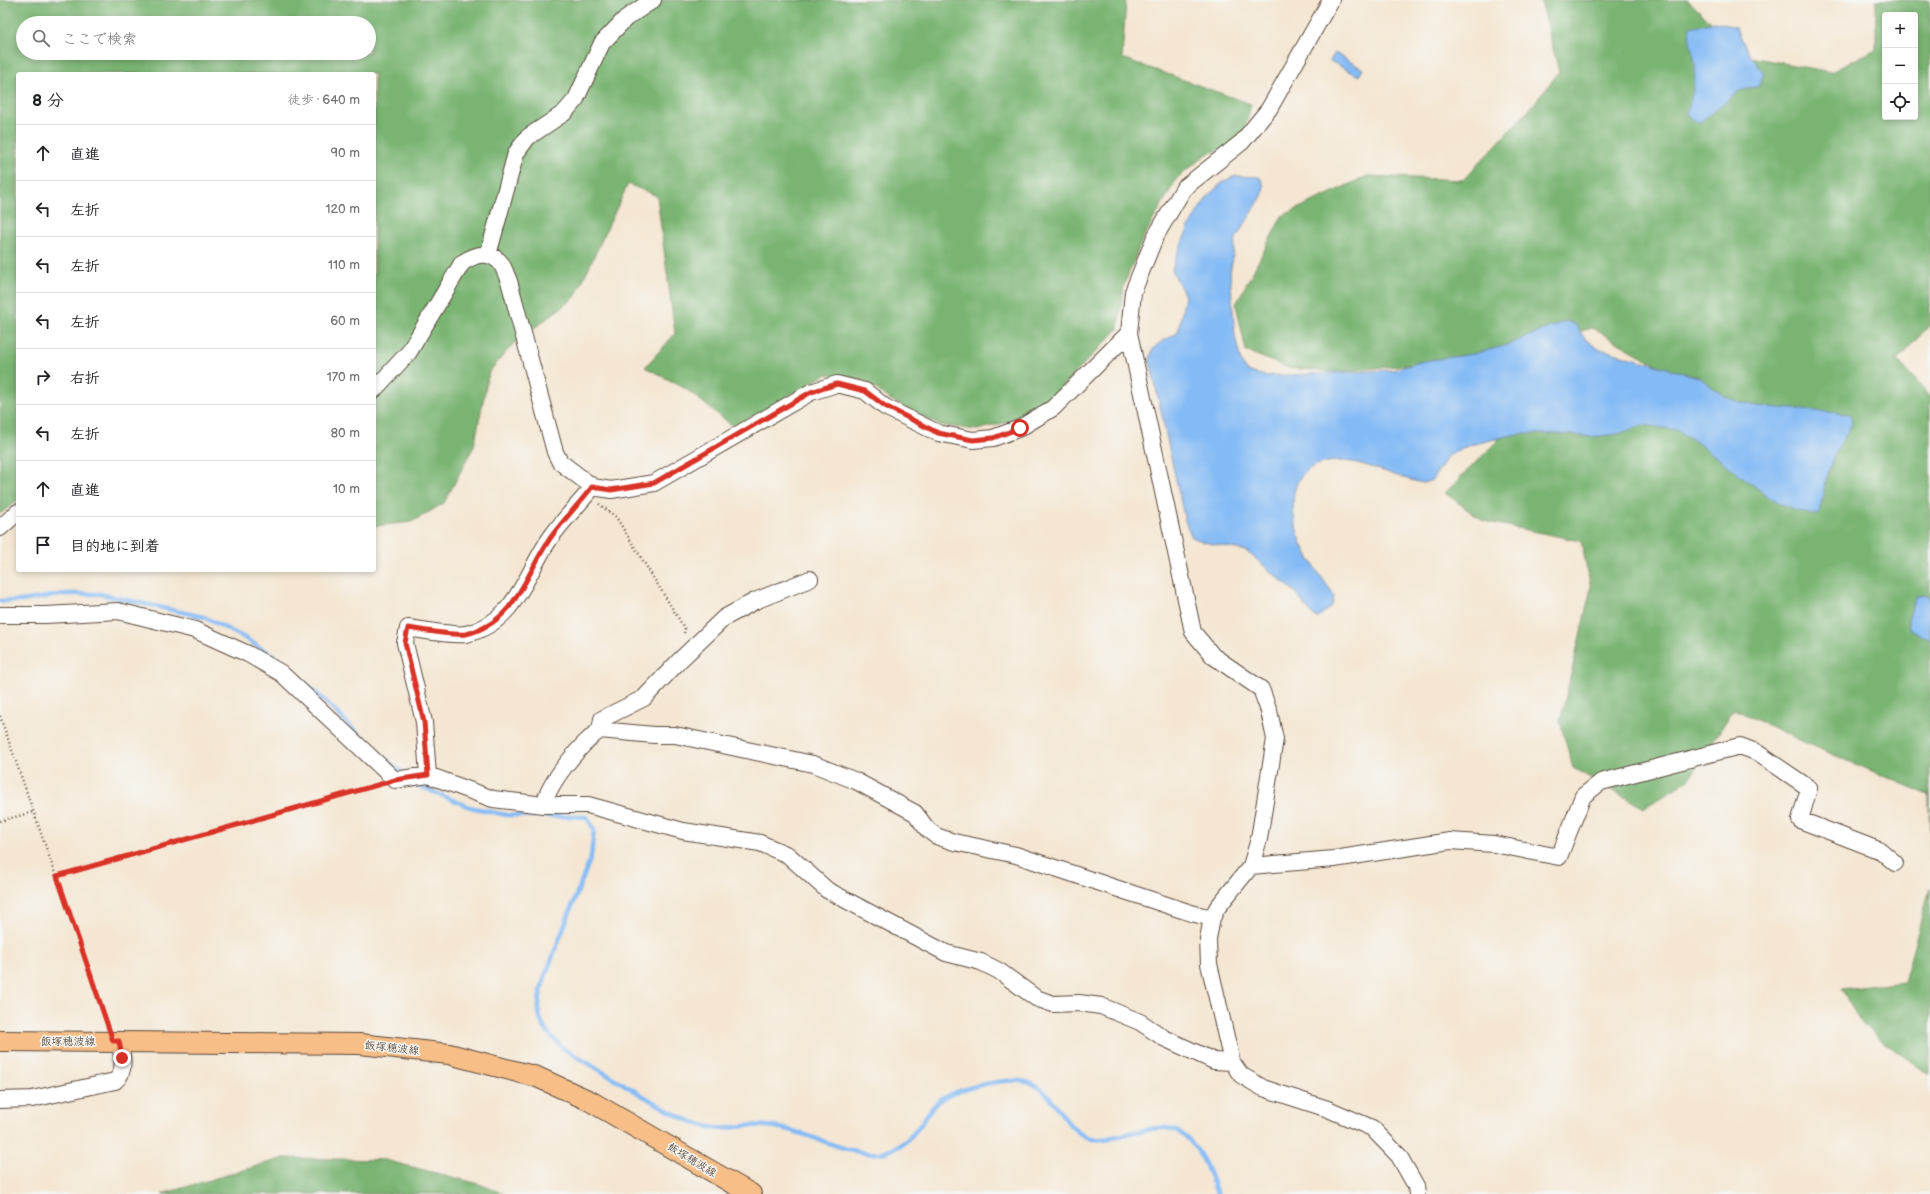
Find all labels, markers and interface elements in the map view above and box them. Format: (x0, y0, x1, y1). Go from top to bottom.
map controls (1882, 12, 1918, 120)
button: + (1882, 12, 1918, 48)
search box (16, 16, 376, 60)
icon: search (30, 27, 52, 49)
text: ここで検索 (62, 30, 137, 49)
button: − (1882, 48, 1918, 84)
button: locate (1882, 84, 1918, 120)
text: 8 分 (32, 91, 64, 111)
text: 徒歩 · 640 m (288, 92, 360, 108)
icon: ahead (32, 142, 54, 164)
text: 直進 (70, 145, 100, 164)
text: 90 m (331, 145, 360, 161)
icon: left (32, 198, 54, 220)
text: 左折 (70, 201, 100, 220)
text: 120 m (325, 201, 360, 217)
icon: left (32, 254, 54, 276)
text: 左折 (70, 257, 100, 276)
text: 110 m (328, 257, 360, 273)
icon: left (32, 310, 54, 332)
text: 左折 (70, 313, 100, 332)
text: 60 m (330, 313, 360, 329)
icon: right (32, 366, 54, 388)
text: 右折 (70, 369, 100, 388)
text: 170 m (327, 369, 360, 385)
route start (1011, 419, 1029, 437)
icon: left (32, 422, 54, 444)
text: 左折 (70, 425, 100, 444)
text: 80 m (331, 425, 360, 441)
icon: ahead (32, 478, 54, 500)
text: 直進 (70, 481, 100, 500)
text: 10 m (333, 481, 360, 497)
icon: arrive (32, 534, 54, 556)
text: 目的地に到着 (70, 537, 160, 556)
street label: 飯塚穂波線 (41, 1035, 96, 1048)
street label: 飯塚穂波線 (364, 1039, 420, 1057)
route end (113, 1049, 131, 1067)
street label: 飯塚穂波線 (665, 1140, 719, 1180)

